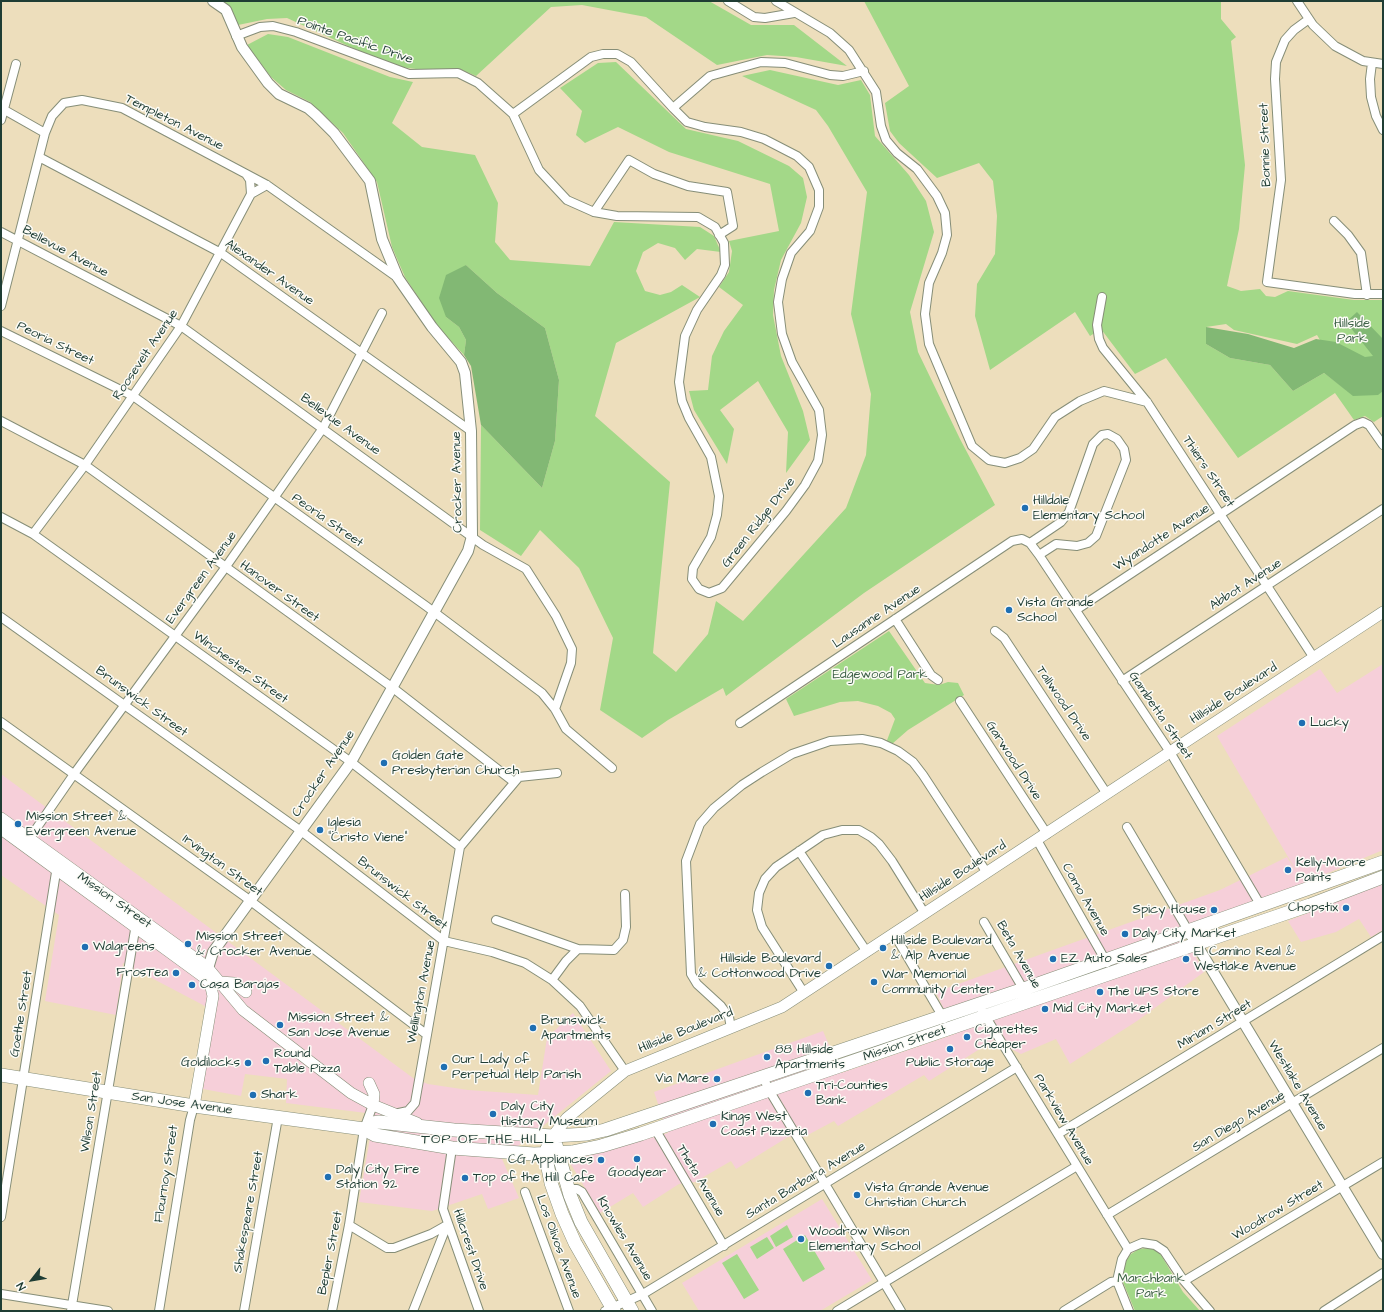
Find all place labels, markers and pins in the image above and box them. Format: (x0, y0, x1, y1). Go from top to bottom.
place label: Hilldale Elementary School (1033, 493, 1144, 524)
marker: Hilldale Elementary School (1020, 503, 1030, 513)
place label: Vista Grande School (1017, 595, 1094, 626)
marker: Vista Grande School (1004, 605, 1014, 615)
place label: Lucky (1310, 715, 1349, 731)
marker: Lucky (1297, 718, 1307, 728)
place label: Golden Gate Presbyterian Church (392, 748, 519, 779)
marker: Golden Gate Presbyterian Church (379, 758, 389, 768)
place label: Mission Street & Evergreen Avenue (26, 809, 137, 840)
place label: Iglesia "Cristo Viene" (328, 815, 407, 846)
marker: Mission Street & Evergreen Avenue (13, 819, 23, 829)
marker: Iglesia "Cristo Viene" (315, 825, 325, 835)
place label: Kelly-Moore Paints (1296, 855, 1366, 886)
marker: Kelly-Moore Paints (1283, 865, 1293, 875)
place label: Chopstix (1288, 900, 1338, 916)
place label: Spicy House (1133, 902, 1206, 918)
marker: Chopstix (1341, 903, 1351, 913)
marker: Spicy House (1209, 905, 1219, 915)
place label: Daly City Market (1133, 926, 1236, 942)
place label: Mission Street & Crocker Avenue (196, 929, 311, 960)
marker: Daly City Market (1120, 929, 1130, 939)
place label: Hillside Boulevard & Alp Avenue (891, 933, 992, 964)
place label: Walgreens (93, 939, 155, 955)
marker: Mission Street & Crocker Avenue (183, 939, 193, 949)
marker: Walgreens (80, 942, 90, 952)
marker: Hillside Boulevard & Alp Avenue (878, 943, 888, 953)
place label: El Camino Real & Westlake Avenue (1194, 944, 1296, 975)
place label: Hillside Boulevard & Cottonwood Drive (698, 951, 821, 982)
place label: EZ Auto Sales (1061, 951, 1147, 967)
marker: EZ Auto Sales (1048, 954, 1058, 964)
marker: El Camino Real & Westlake Avenue (1181, 954, 1191, 964)
marker: Hillside Boulevard & Cottonwood Drive (824, 961, 834, 971)
place label: FrosTea (116, 965, 168, 981)
place label: War Memorial Community Center (882, 967, 994, 998)
marker: FrosTea (171, 968, 181, 978)
place label: Casa Barajas (200, 977, 279, 993)
marker: War Memorial Community Center (869, 977, 879, 987)
marker: Casa Barajas (187, 980, 197, 990)
place label: The UPS Store (1108, 984, 1199, 1000)
marker: The UPS Store (1095, 987, 1105, 997)
place label: Mid City Market (1053, 1001, 1151, 1017)
marker: Mid City Market (1040, 1004, 1050, 1014)
place label: Mission Street & San Jose Avenue (288, 1010, 390, 1041)
place label: Brunswick Apartments (541, 1013, 611, 1044)
marker: Mission Street & San Jose Avenue (275, 1020, 285, 1030)
place label: Cigarettes Cheaper (975, 1022, 1038, 1053)
marker: Brunswick Apartments (528, 1023, 538, 1033)
marker: Cigarettes Cheaper (962, 1032, 972, 1042)
place label: 88 Hillside Apartments (775, 1042, 845, 1073)
marker: Public Storage (945, 1044, 955, 1054)
place label: Round Table Pizza (274, 1046, 340, 1077)
place label: Our Lady of Perpetual Help Parish (452, 1052, 581, 1083)
marker: 88 Hillside Apartments (762, 1052, 772, 1062)
place label: Goldilocks (181, 1055, 240, 1071)
place label: Public Storage (906, 1055, 994, 1071)
marker: Round Table Pizza (261, 1056, 271, 1066)
marker: Goldilocks (243, 1058, 253, 1068)
marker: Our Lady of Perpetual Help Parish (439, 1062, 449, 1072)
place label: Via Mare (655, 1071, 709, 1087)
marker: Via Mare (712, 1074, 722, 1084)
place label: Tri-Counties Bank (816, 1078, 888, 1109)
place label: Shark (261, 1087, 298, 1103)
marker: Tri-Counties Bank (803, 1088, 813, 1098)
marker: Shark (248, 1090, 258, 1100)
place label: Daly City History Museum (501, 1099, 597, 1130)
marker: Daly City History Museum (488, 1109, 498, 1119)
place label: Kings West Coast Pizzeria (721, 1109, 807, 1140)
marker: Kings West Coast Pizzeria (708, 1119, 718, 1129)
place label: CG Appliances (508, 1152, 593, 1168)
marker: Goodyear (632, 1154, 642, 1164)
marker: CG Appliances (596, 1155, 606, 1165)
place label: Daly City Fire Station 92 (336, 1162, 419, 1193)
place label: Goodyear (608, 1165, 666, 1181)
place label: Top of the Hill Cafe (473, 1170, 595, 1186)
marker: Daly City Fire Station 92 (323, 1172, 333, 1182)
marker: Top of the Hill Cafe (460, 1173, 470, 1183)
place label: Vista Grande Avenue Christian Church (865, 1180, 989, 1211)
marker: Vista Grande Avenue Christian Church (852, 1190, 862, 1200)
place label: Woodrow Wilson Elementary School (809, 1224, 920, 1255)
marker: Woodrow Wilson Elementary School (796, 1234, 806, 1244)

